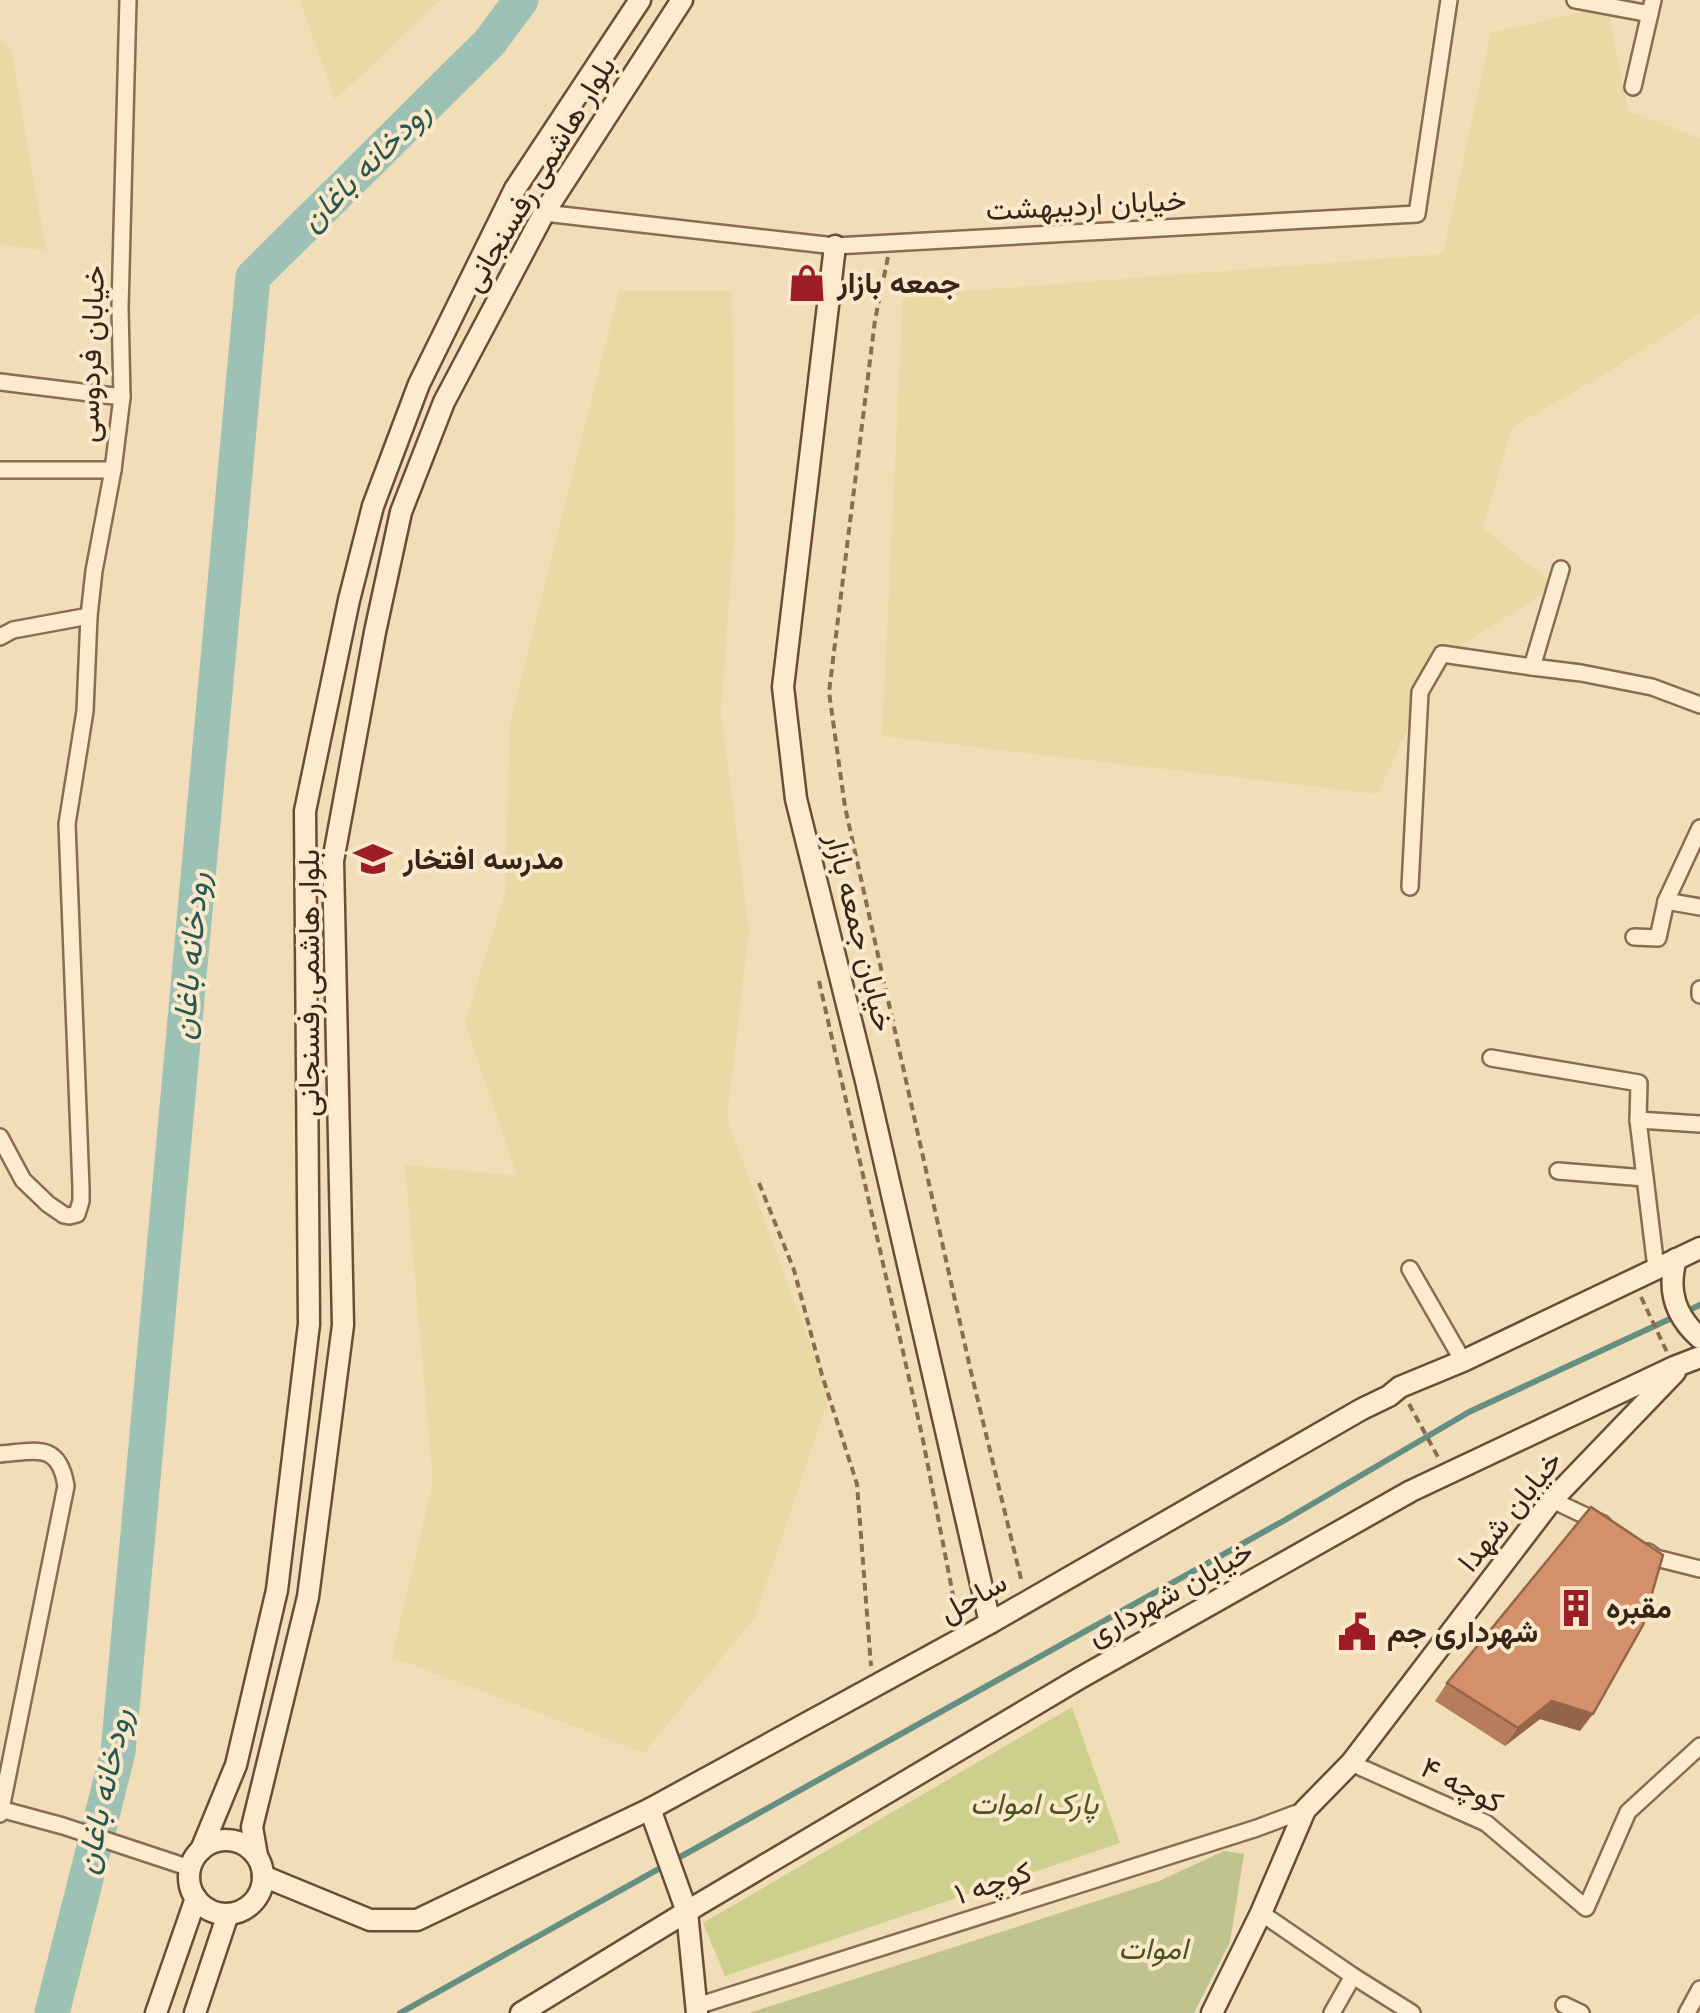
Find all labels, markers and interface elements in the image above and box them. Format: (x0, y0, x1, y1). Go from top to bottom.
street label: بلوار هاشمی رفسنجانی (451, 48, 624, 299)
water label: رودخانه باغان (289, 90, 439, 240)
street label: خیابان اردیبهشت (985, 178, 1187, 229)
place label: جمعه بازار (836, 261, 960, 302)
shop icon: جمعه بازار (786, 262, 828, 304)
street label: خیابان فردوسی (66, 265, 113, 443)
street label: خیابان جمعه بازار (817, 827, 906, 1035)
place label: مدرسه افتخار (402, 837, 564, 878)
school or university icon: مدرسه افتخار (352, 838, 394, 880)
street label: بلوار هاشمی رفسنجانی (287, 849, 328, 1117)
water label: رودخانه باغان (160, 870, 217, 1042)
street label: خیابان شهدا (1447, 1441, 1570, 1579)
street label: خیابان شهرداری (1079, 1529, 1260, 1654)
street label: ساحل (931, 1560, 1014, 1631)
place label: مقبره (1606, 1586, 1672, 1627)
building icon: مقبره (1555, 1587, 1597, 1629)
place label: شهرداری جم (1387, 1610, 1538, 1651)
public building icon: شهرداری جم (1336, 1611, 1378, 1653)
water label: رودخانه باغان (63, 1704, 140, 1878)
street label: کوچه ۴ (1414, 1746, 1511, 1823)
park label: پارک اموات (970, 1782, 1099, 1824)
street label: کوچه ۱ (949, 1850, 1037, 1914)
park label: اموات (1118, 1927, 1191, 1968)

